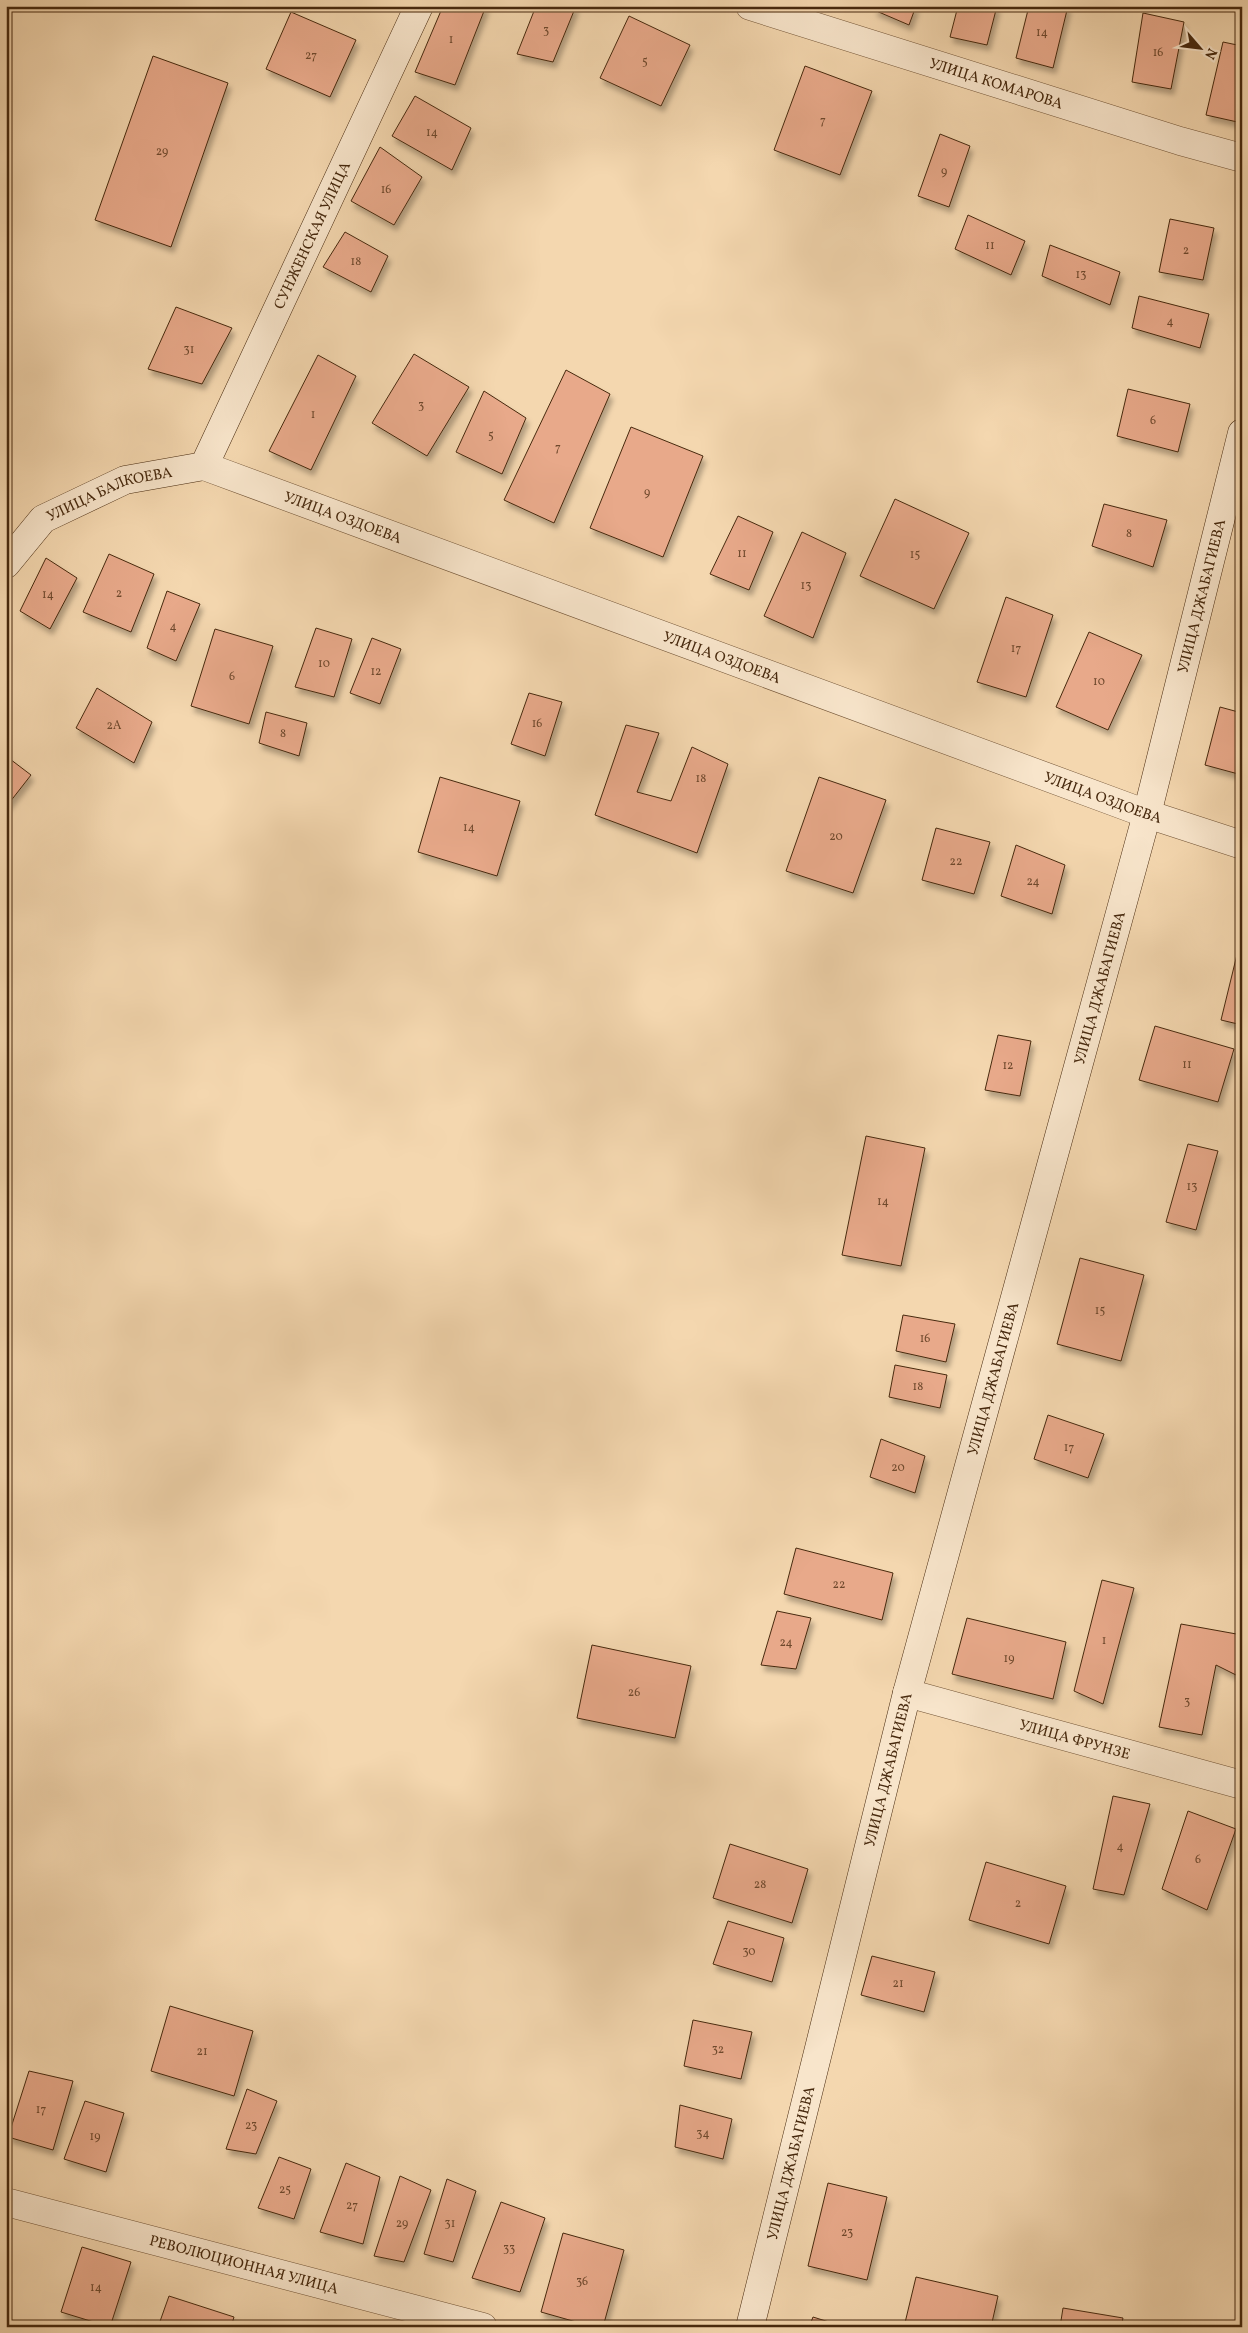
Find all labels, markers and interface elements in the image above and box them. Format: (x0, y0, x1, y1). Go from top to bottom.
north arrow (1176, 22, 1226, 72)
house number: 3 (543, 23, 549, 39)
house number: 14 (1036, 25, 1048, 41)
house number: 1 (449, 32, 453, 48)
text: N (1199, 44, 1221, 62)
house number: 16 (1153, 45, 1163, 61)
house number: 27 (305, 48, 317, 64)
house number: 5 (642, 54, 648, 70)
street label: УЛИЦА КОМАРОВА (926, 54, 1066, 116)
house number: 7 (820, 113, 826, 129)
house number: 14 (426, 125, 438, 141)
house number: 29 (156, 144, 168, 160)
street label: СУНЖЕНСКАЯ УЛИЦА (270, 158, 357, 313)
house number: 9 (941, 164, 947, 180)
house number: 16 (381, 182, 391, 198)
house number: 11 (985, 238, 995, 254)
house number: 2 (1183, 243, 1189, 259)
house number: 18 (351, 254, 361, 270)
house number: 13 (1076, 267, 1086, 283)
house number: 4 (1166, 314, 1174, 330)
house number: 31 (184, 342, 194, 358)
house number: 3 (418, 398, 424, 414)
house number: 1 (311, 407, 315, 423)
house number: 6 (1150, 413, 1156, 429)
house number: 5 (488, 428, 494, 444)
house number: 7 (555, 440, 561, 456)
street label: УЛИЦА БАЛКОЕВА (44, 463, 175, 528)
house number: 9 (644, 485, 650, 501)
street label: УЛИЦА ОЗДОЕВА (280, 487, 405, 550)
street label: УЛИЦА ДЖАБАГИЕВА (1173, 517, 1232, 676)
house number: 8 (1126, 526, 1132, 542)
house number: 11 (737, 546, 747, 562)
house number: 15 (910, 547, 920, 563)
house number: 13 (801, 578, 811, 594)
house number: 2 (116, 586, 122, 602)
house number: 14 (42, 587, 54, 603)
house number: 4 (169, 619, 177, 635)
street label: УЛИЦА ОЗДОЕВА (659, 627, 784, 690)
house number: 17 (1011, 641, 1021, 657)
house number: 10 (318, 656, 330, 672)
house number: 12 (370, 664, 382, 680)
house number: 6 (229, 669, 235, 685)
house number: 10 (1093, 674, 1105, 690)
house number: 16 (532, 716, 542, 732)
house number: 2А (107, 718, 122, 734)
house number: 8 (280, 726, 286, 742)
street label: УЛИЦА ОЗДОЕВА (1040, 768, 1164, 830)
house number: 18 (696, 771, 706, 787)
house number: 14 (463, 820, 475, 836)
house number: 20 (829, 829, 843, 845)
house number: 22 (950, 854, 962, 870)
house number: 24 (1026, 874, 1040, 890)
street label: УЛИЦА ДЖАБАГИЕВА (1070, 909, 1132, 1067)
house number: 11 (1182, 1057, 1192, 1073)
house number: 12 (1002, 1058, 1014, 1074)
house number: 13 (1187, 1179, 1197, 1195)
house number: 14 (877, 1194, 889, 1210)
street label: УЛИЦА ДЖАБАГИЕВА (963, 1300, 1025, 1458)
house number: 15 (1095, 1303, 1105, 1319)
house number: 16 (920, 1331, 930, 1347)
house number: 18 (913, 1379, 923, 1395)
house number: 17 (1064, 1440, 1074, 1456)
house number: 20 (891, 1460, 905, 1476)
house number: 22 (833, 1577, 845, 1593)
house number: 1 (1102, 1633, 1106, 1649)
house number: 24 (779, 1635, 793, 1651)
house number: 19 (1004, 1651, 1014, 1667)
house number: 26 (628, 1685, 640, 1701)
street label: УЛИЦА ДЖАБАГИЕВА (860, 1690, 919, 1849)
house number: 3 (1184, 1694, 1190, 1710)
street label: УЛИЦА ФРУНЗЕ (1016, 1715, 1132, 1766)
house number: 4 (1116, 1839, 1124, 1855)
house number: 6 (1195, 1852, 1201, 1868)
house number: 28 (754, 1877, 766, 1893)
house number: 2 (1015, 1896, 1021, 1912)
house number: 30 (742, 1944, 756, 1960)
house number: 21 (892, 1976, 904, 1992)
house number: 32 (712, 2042, 724, 2058)
house number: 21 (196, 2044, 208, 2060)
street label: УЛИЦА ДЖАБАГИЕВА (763, 2084, 821, 2243)
house number: 17 (36, 2102, 46, 2118)
house number: 23 (245, 2118, 257, 2134)
house number: 34 (696, 2126, 710, 2142)
house number: 19 (90, 2129, 100, 2145)
house number: 25 (279, 2182, 291, 2198)
house number: 27 (346, 2198, 358, 2214)
house number: 29 (396, 2216, 408, 2232)
house number: 31 (445, 2216, 455, 2232)
house number: 23 (841, 2225, 853, 2241)
street label: РЕВОЛЮЦИОННАЯ УЛИЦА (147, 2231, 341, 2301)
house number: 33 (503, 2241, 515, 2257)
house number: 36 (576, 2274, 588, 2290)
house number: 14 (90, 2280, 102, 2296)

